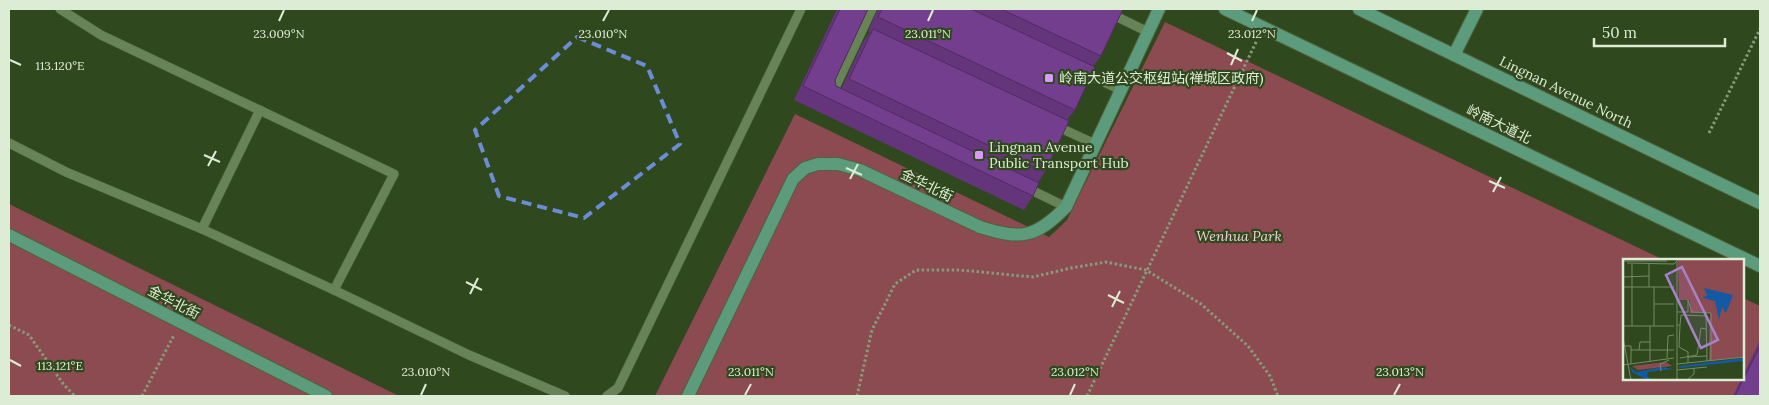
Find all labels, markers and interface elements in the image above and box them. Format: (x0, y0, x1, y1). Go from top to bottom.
scale bar (1594, 15, 1725, 47)
text: 50 m (1602, 23, 1637, 42)
text: 23.009°N (253, 26, 305, 41)
text: 23.010°N (579, 26, 628, 41)
text: 23.011°N (905, 26, 951, 41)
text: 23.012°N (1228, 26, 1276, 41)
street label: Lingnan Avenue North (1496, 52, 1636, 132)
text: 113.120°E (36, 58, 84, 73)
place label: 岭南大道公交枢纽站(禅城区政府) (1059, 69, 1264, 87)
marker: 岭南大道公交枢纽站(禅城区政府) (1043, 72, 1055, 84)
street label: 岭南大道北 (1464, 101, 1534, 147)
place label: Lingnan Avenue Public Transport Hub (989, 138, 1129, 172)
marker: Lingnan Avenue Public Transport Hub (973, 149, 985, 161)
street label: 金华北街 (898, 165, 956, 205)
park label: Wenhua Park (1196, 227, 1282, 245)
inset map (1623, 259, 1744, 380)
street label: 金华北街 (145, 281, 203, 323)
text: 113.121°E (37, 358, 83, 373)
text: 23.010°N (402, 364, 451, 379)
text: 23.011°N (728, 364, 774, 379)
text: 23.012°N (1051, 364, 1099, 379)
text: 23.013°N (1376, 364, 1424, 379)

